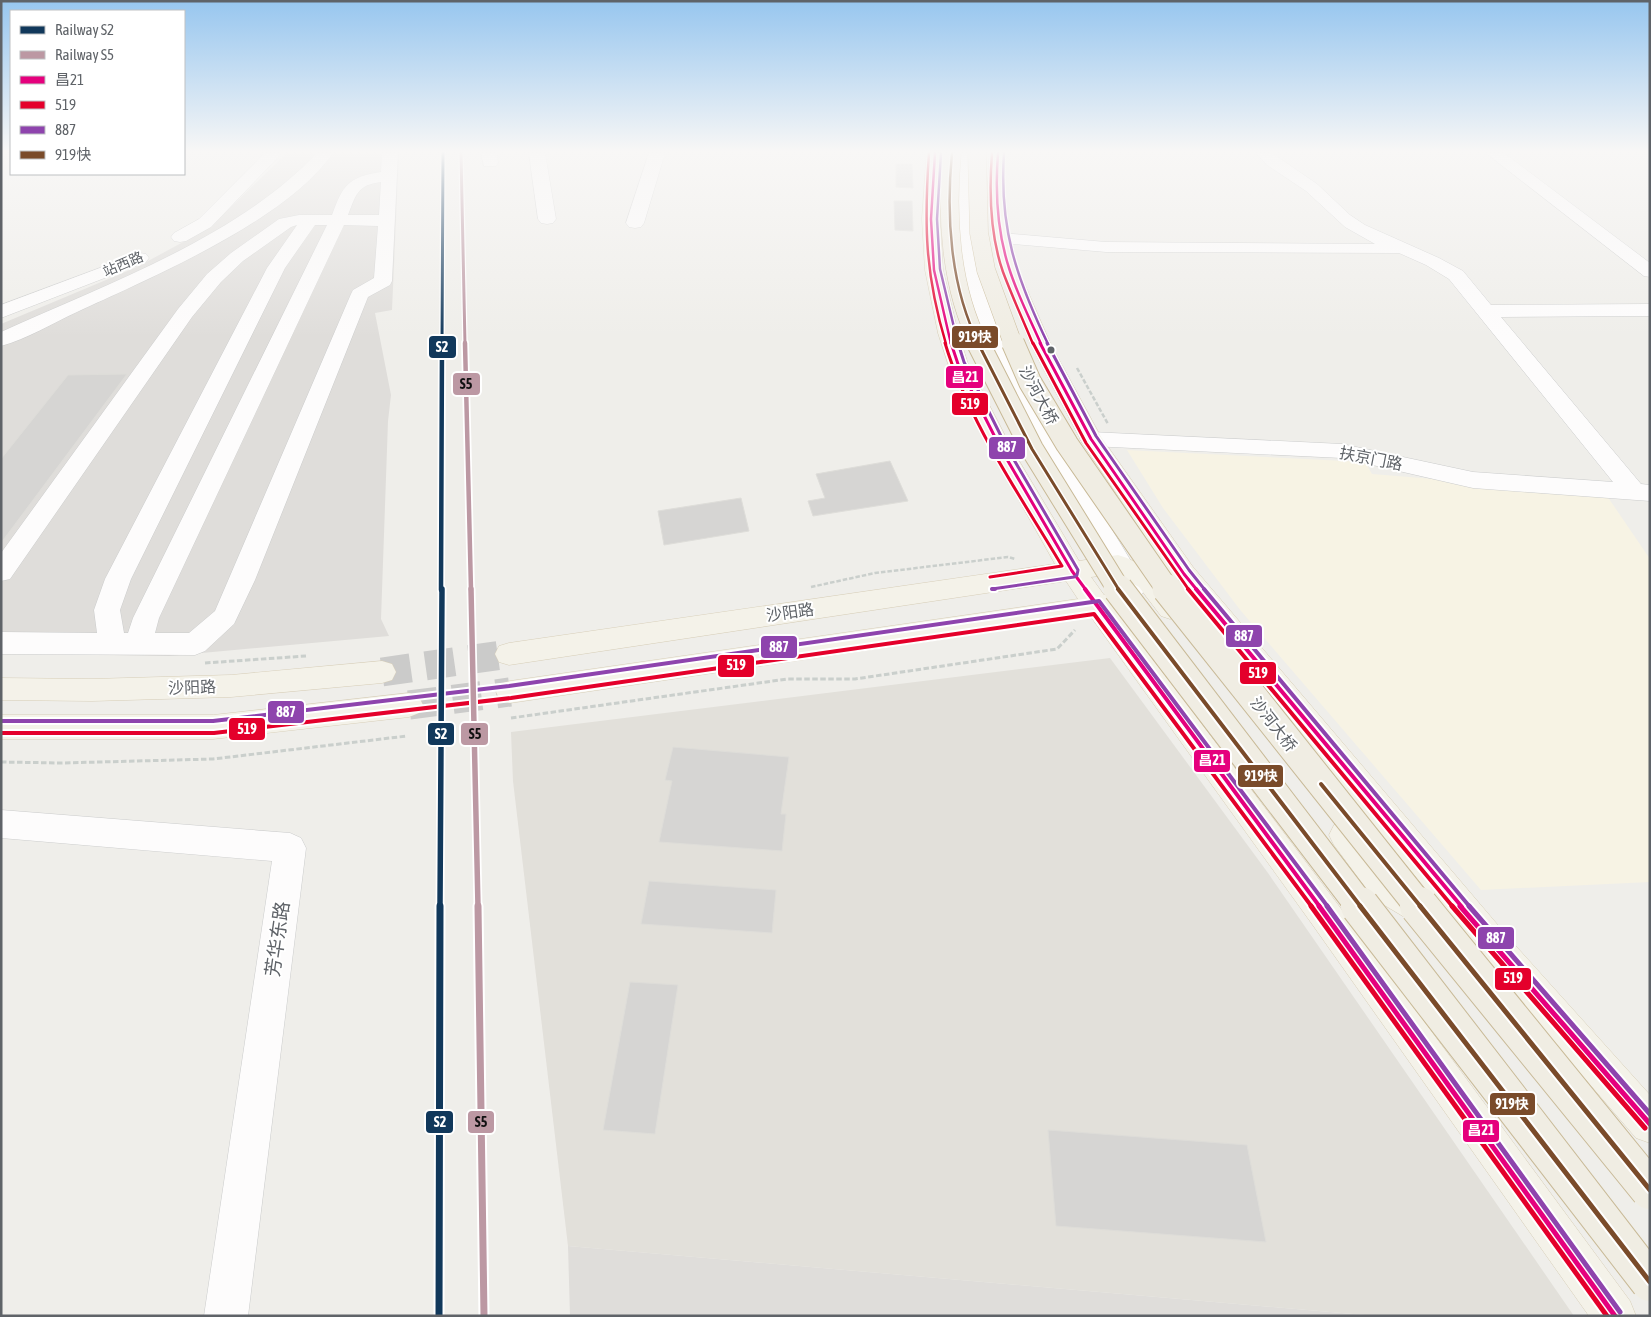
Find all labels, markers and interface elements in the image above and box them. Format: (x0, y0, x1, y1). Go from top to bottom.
legend (10, 10, 185, 175)
text: Railway S2 (55, 21, 114, 38)
text: Railway S5 (55, 46, 114, 63)
text: 昌21 (55, 71, 84, 88)
text: 519 (55, 96, 76, 113)
text: 887 (55, 121, 76, 138)
text: 919快 (55, 146, 91, 163)
street label: 站西路 (101, 248, 145, 280)
line badge: 919快 (951, 325, 999, 349)
text: 919快 (958, 329, 992, 345)
line badge: S2 (428, 335, 457, 359)
text: S2 (436, 339, 449, 355)
unlabelled marker (1046, 345, 1056, 355)
street label: 沙河大桥 (1016, 363, 1062, 427)
line badge: 昌21 (945, 365, 984, 389)
text: 昌21 (951, 369, 979, 385)
line badge: S5 (452, 372, 481, 396)
text: S5 (460, 376, 473, 392)
line badge: 519 (951, 392, 989, 416)
text: 519 (960, 396, 980, 412)
line badge: 887 (988, 436, 1026, 460)
text: 887 (997, 439, 1017, 455)
street label: 扶京门路 (1338, 443, 1404, 473)
street label: 沙阳路 (765, 600, 815, 624)
line badge: 887 (1225, 624, 1263, 648)
text: 887 (1234, 628, 1254, 644)
line badge: 887 (760, 635, 798, 659)
text: 887 (769, 639, 789, 655)
line badge: 519 (717, 654, 755, 678)
text: 519 (726, 657, 746, 673)
line badge: 519 (1239, 661, 1277, 685)
text: 519 (1248, 665, 1268, 681)
street label: 沙阳路 (168, 677, 216, 697)
street label: 沙河大桥 (1247, 693, 1301, 755)
line badge: 887 (267, 700, 305, 724)
text: 887 (276, 704, 296, 720)
line badge: 519 (228, 717, 266, 741)
text: 519 (237, 721, 257, 737)
line badge: S2 (427, 722, 455, 746)
line badge: S5 (460, 722, 489, 746)
text: S2 (435, 726, 448, 742)
text: S5 (469, 726, 482, 742)
line badge: 昌21 (1193, 749, 1231, 773)
text: 昌21 (1198, 752, 1226, 768)
line badge: 919快 (1237, 764, 1284, 788)
text: 919快 (1244, 768, 1278, 784)
street label: 芳华东路 (261, 900, 293, 978)
line badge: 887 (1477, 926, 1515, 950)
text: 887 (1486, 930, 1506, 946)
line badge: 519 (1494, 967, 1532, 991)
text: 519 (1503, 970, 1523, 986)
line badge: 919快 (1489, 1092, 1536, 1116)
text: 919快 (1495, 1096, 1529, 1112)
line badge: S2 (425, 1110, 454, 1134)
line badge: S5 (467, 1110, 495, 1134)
text: S2 (434, 1114, 447, 1130)
text: S5 (475, 1114, 488, 1130)
line badge: 昌21 (1462, 1119, 1500, 1143)
text: 昌21 (1467, 1122, 1495, 1138)

